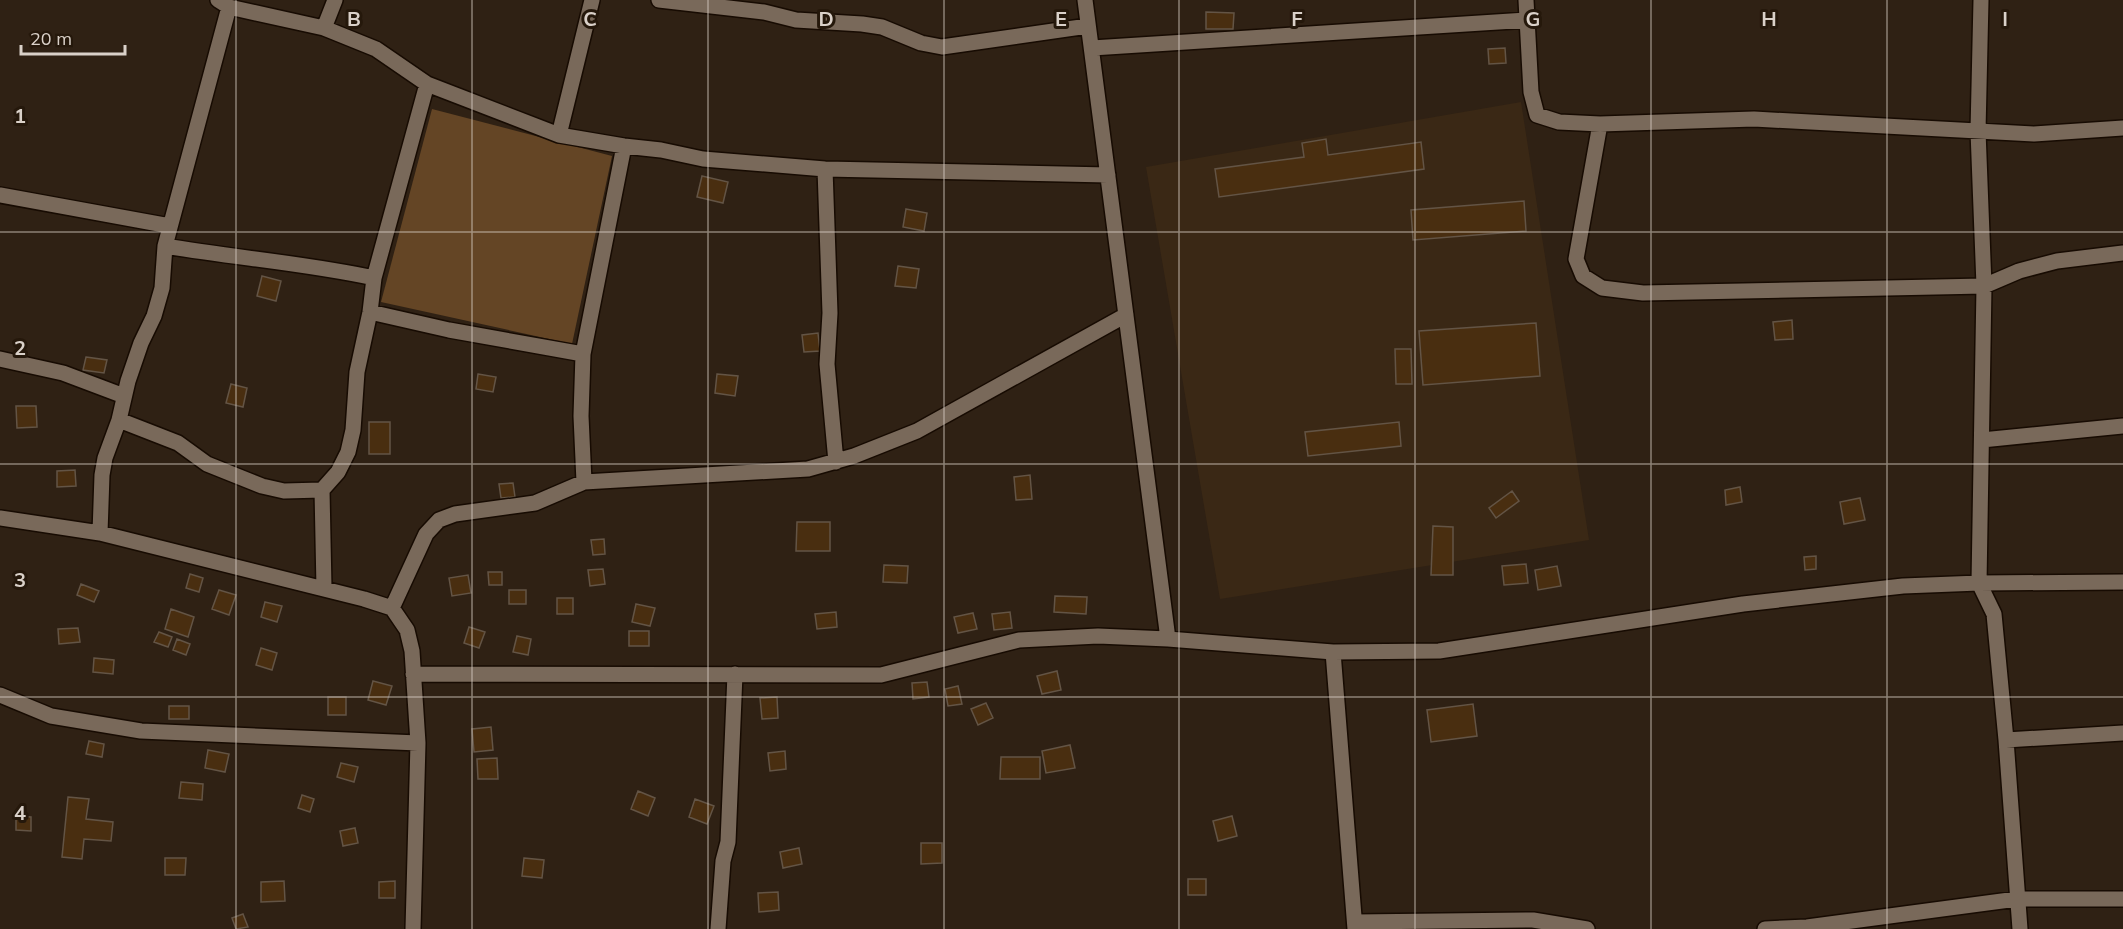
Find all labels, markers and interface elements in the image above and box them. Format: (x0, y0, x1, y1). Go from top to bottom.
text: B (347, 6, 361, 31)
text: C (583, 6, 597, 31)
text: D (818, 6, 834, 31)
text: E (1055, 6, 1067, 31)
text: F (1291, 6, 1303, 31)
text: G (1526, 6, 1540, 31)
text: H (1761, 6, 1777, 31)
text: I (2002, 6, 2008, 31)
scale bar (21, 18, 124, 56)
text: 20 m (30, 27, 72, 50)
text: 1 (14, 103, 26, 128)
text: 2 (14, 335, 26, 360)
text: 3 (14, 567, 26, 592)
text: 4 (14, 800, 26, 825)

